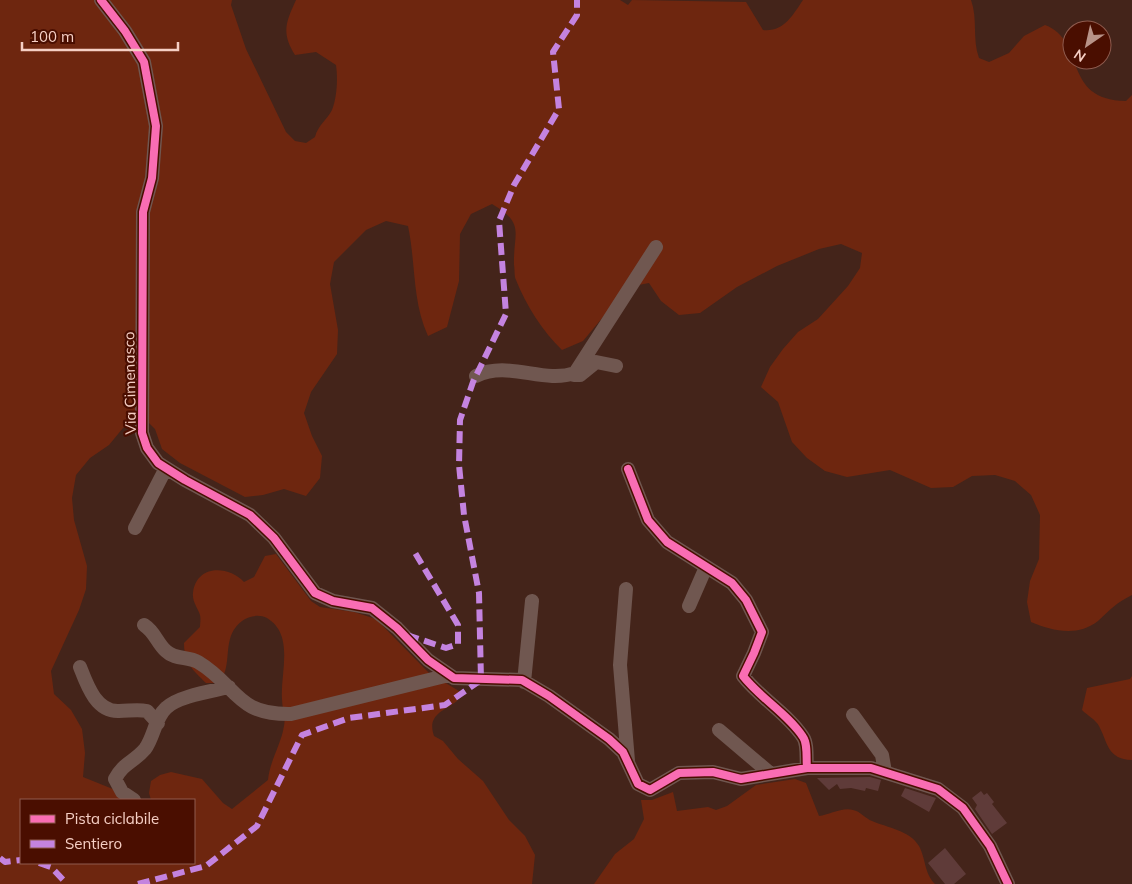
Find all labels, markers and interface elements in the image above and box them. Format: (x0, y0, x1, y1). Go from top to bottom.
scale bar (22, 20, 179, 52)
north arrow (1062, 20, 1112, 70)
text: 100 m (30, 27, 74, 46)
text: N (1070, 45, 1089, 66)
street label: Via Cimenasco (119, 331, 140, 435)
legend (20, 799, 195, 864)
text: Pista ciclabile (65, 809, 159, 828)
text: Sentiero (65, 834, 122, 853)

